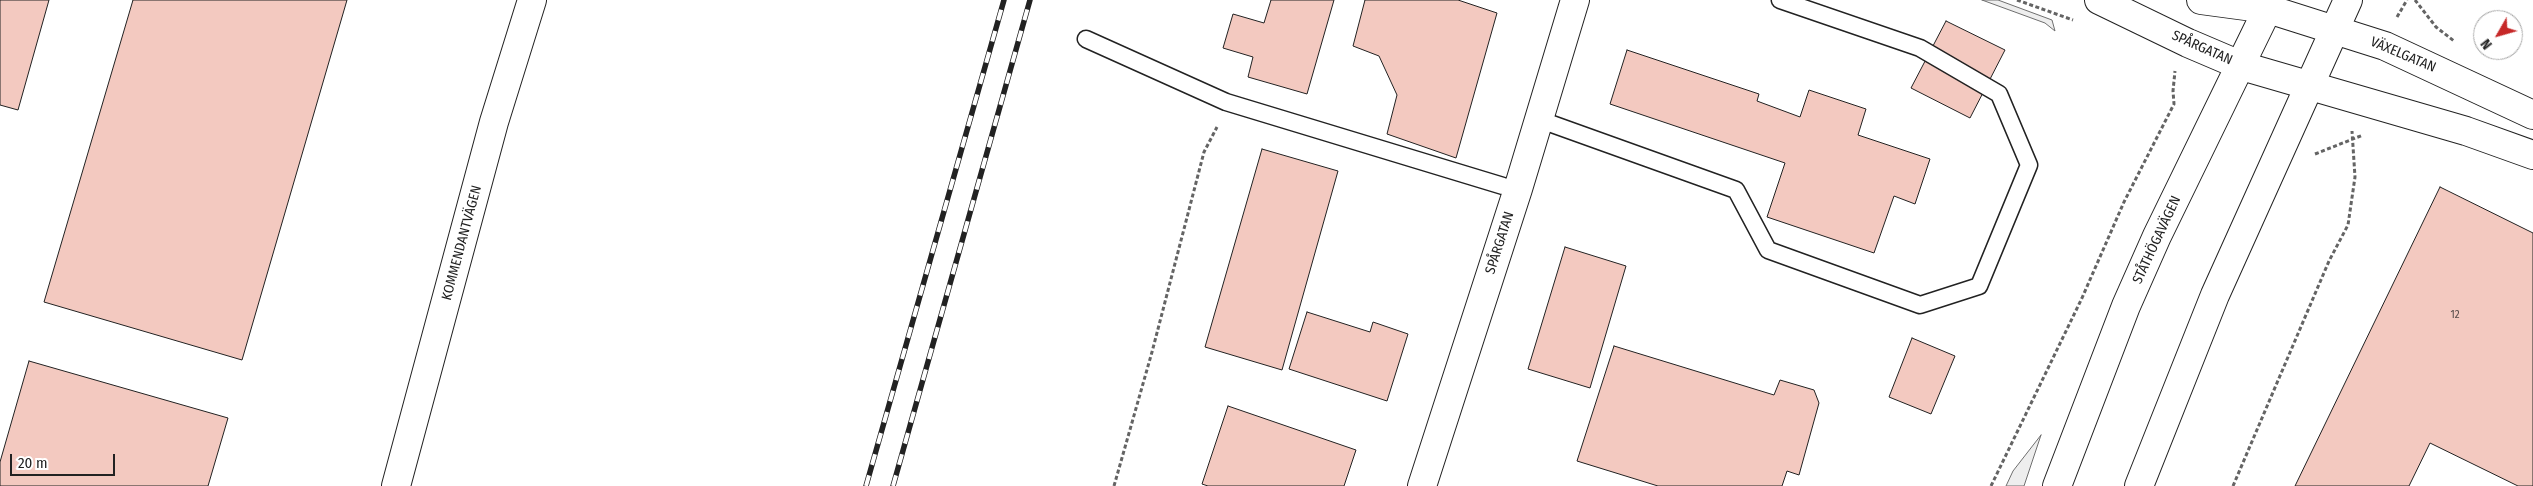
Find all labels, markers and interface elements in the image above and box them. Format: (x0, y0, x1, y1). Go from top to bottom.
north arrow (2473, 10, 2523, 60)
street label: SPÅRGATAN (2169, 27, 2235, 69)
street label: VÄXELGATAN (2368, 34, 2438, 76)
text: N (2477, 35, 2496, 52)
street label: KOMMENDANTVÄGEN (439, 184, 485, 302)
street label: STÅTHÖGAVÄGEN (2129, 193, 2185, 287)
street label: SPÅRGATAN (1482, 210, 1518, 276)
house number: 12 (2450, 308, 2460, 322)
scale bar (12, 444, 118, 476)
text: 20 m (18, 454, 48, 472)

